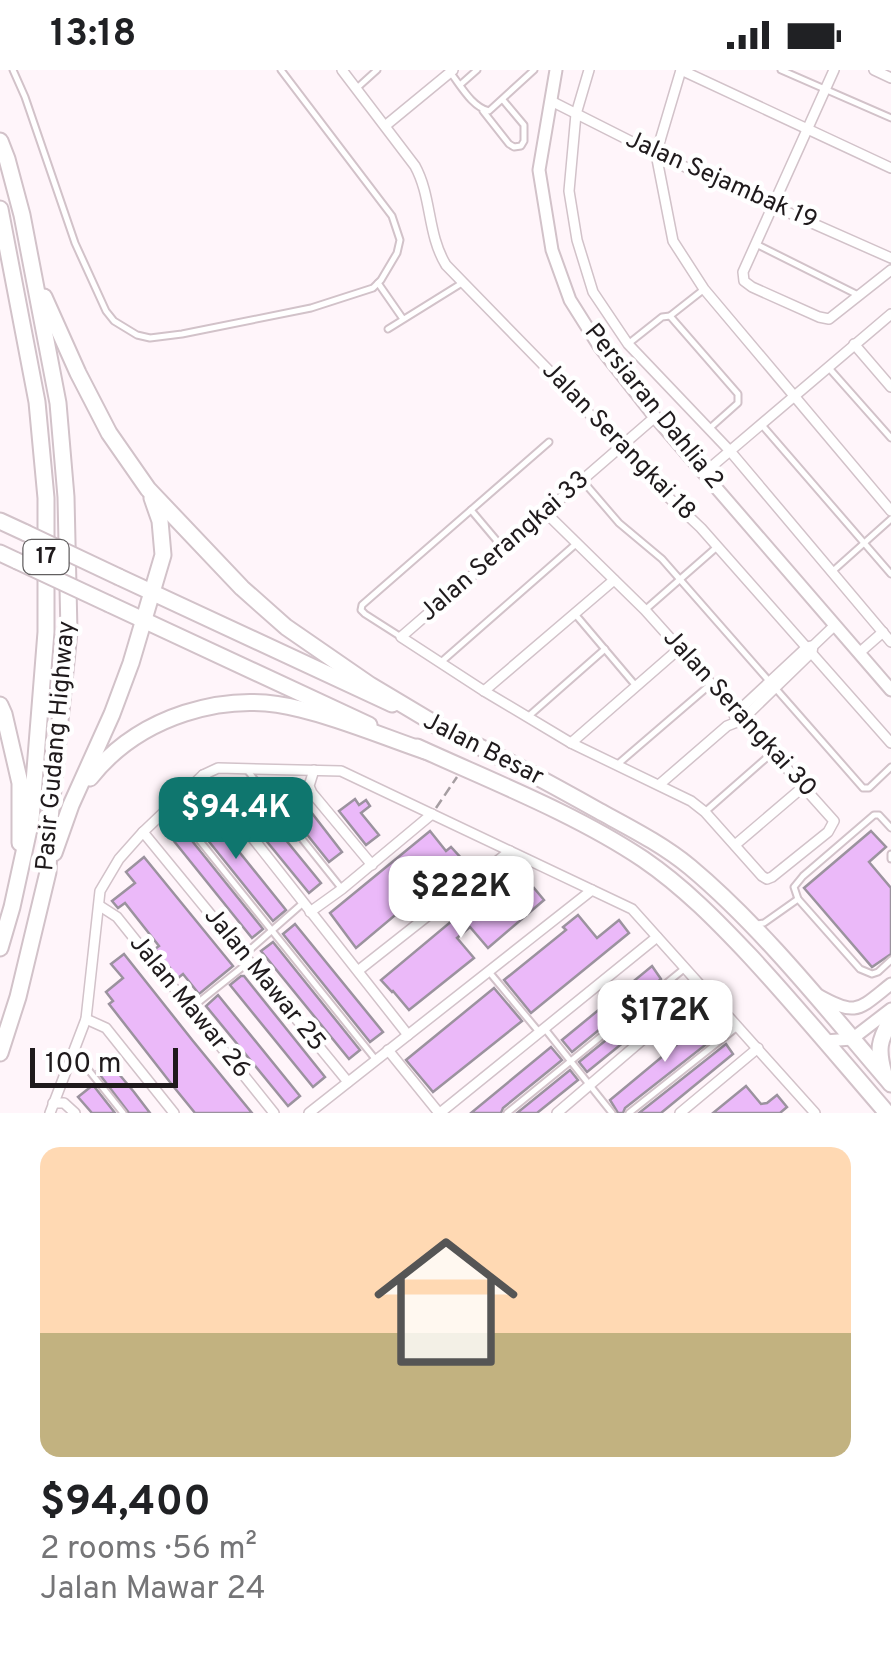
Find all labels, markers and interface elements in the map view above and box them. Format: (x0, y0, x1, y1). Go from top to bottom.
text: 13:18 (50, 11, 136, 60)
street label: Jalan Sejambak 19 (620, 124, 822, 238)
street label: Persiaran Dahlia 2 (576, 318, 730, 496)
street label: Jalan Serangkai 18 (534, 356, 702, 528)
street label: Jalan Serangkai 33 (414, 465, 596, 629)
road number: 17 (23, 540, 68, 574)
street label: Pasir Gudang Highway (30, 620, 84, 872)
street label: Jalan Serangkai 30 (655, 623, 823, 805)
street label: Jalan Besar (417, 706, 549, 794)
pin: $94.4K (155, 777, 317, 862)
text: $94.4K (181, 789, 291, 829)
pin: $222K (391, 856, 531, 941)
text: $222K (411, 868, 511, 908)
street label: Jalan Mawar 25 (196, 901, 332, 1059)
street label: Jalan Mawar 26 (121, 929, 257, 1085)
pin: $172K (595, 980, 735, 1065)
text: $172K (620, 992, 710, 1032)
scale bar (30, 1043, 178, 1088)
text: 100 m (45, 1047, 121, 1083)
icon: home (356, 1212, 536, 1392)
text: $94,400 (40, 1477, 211, 1530)
text: 2 rooms · 56 m² (40, 1530, 257, 1570)
text: Jalan Mawar 24 (40, 1570, 266, 1610)

